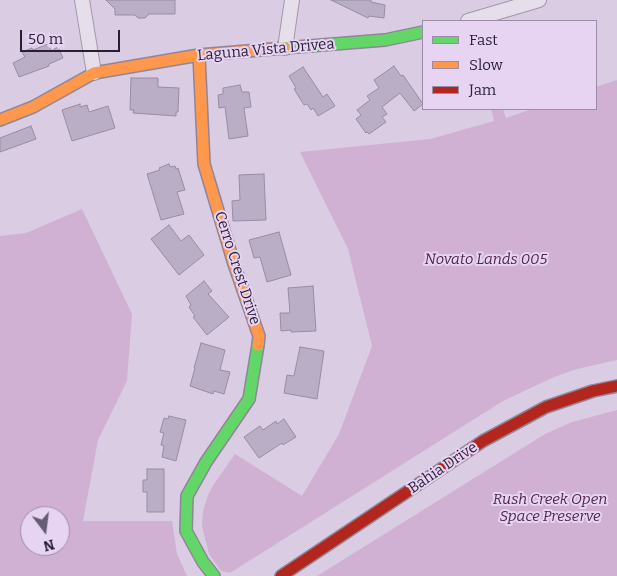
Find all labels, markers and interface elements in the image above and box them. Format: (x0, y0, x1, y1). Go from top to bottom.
scale bar (22, 20, 122, 52)
legend (422, 20, 597, 110)
text: 50 m (28, 30, 63, 48)
text: Fast (469, 31, 498, 49)
street label: Laguna Vista Drivea (197, 35, 335, 65)
text: Slow (469, 56, 503, 74)
text: Jam (469, 81, 496, 99)
street label: Cerro Crest Drive (210, 209, 264, 327)
park label: Novato Lands 005 (425, 251, 547, 269)
street label: Bahia Drive (405, 438, 481, 498)
park label: Rush Creek Open Space Preserve (493, 491, 607, 526)
north arrow (20, 506, 70, 556)
text: N (41, 535, 56, 555)

